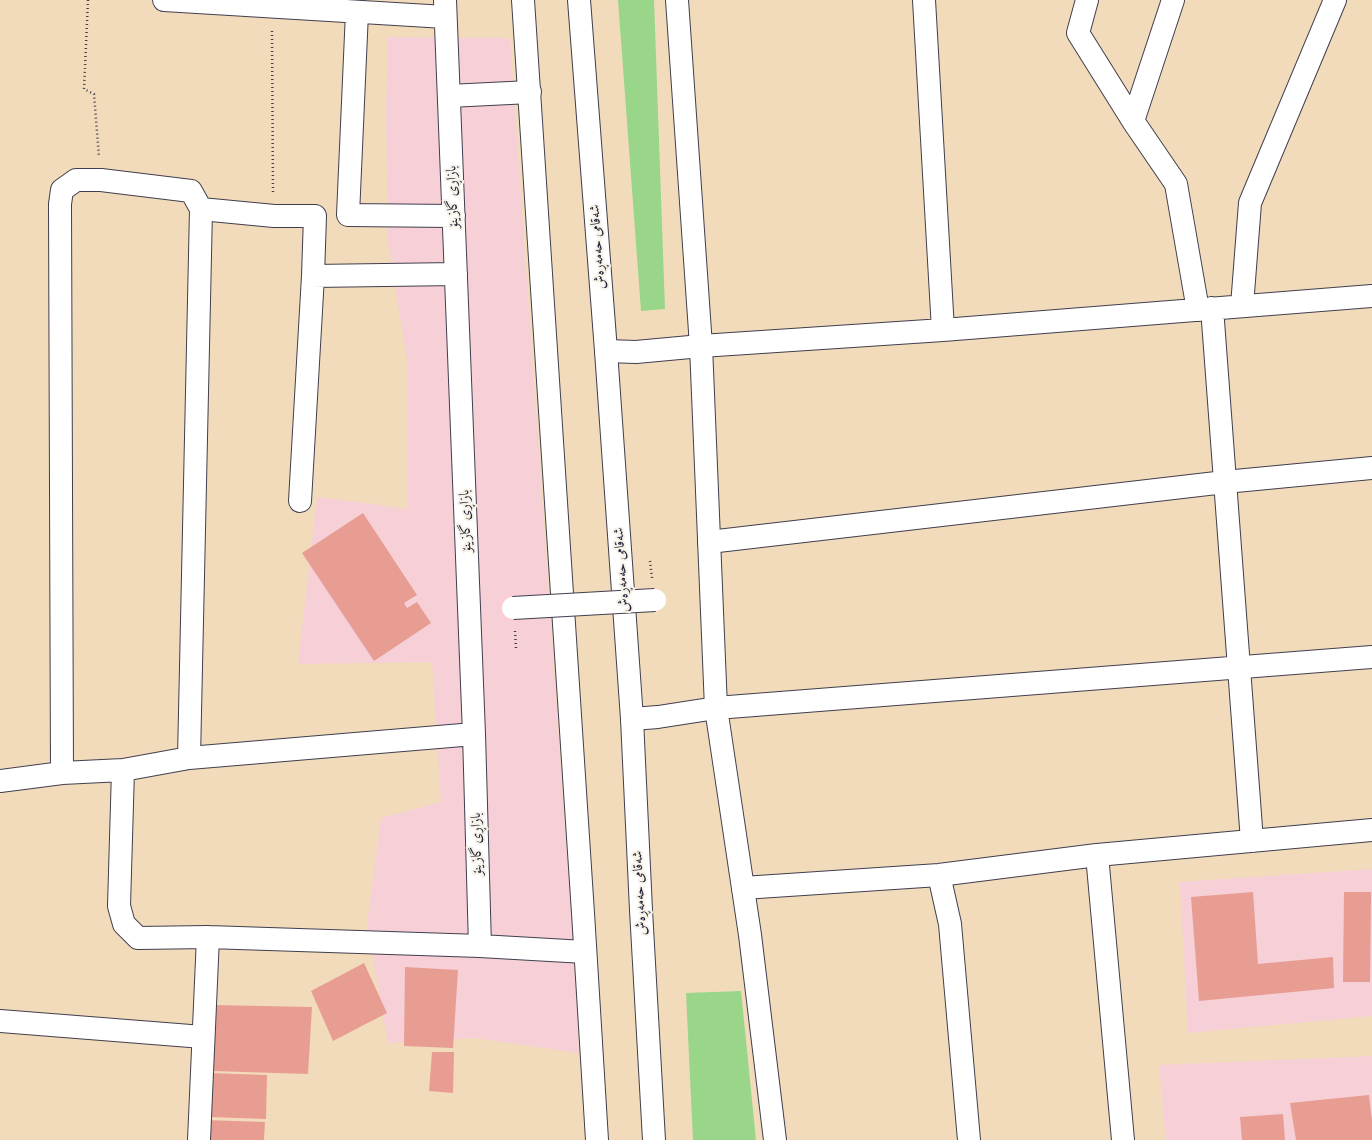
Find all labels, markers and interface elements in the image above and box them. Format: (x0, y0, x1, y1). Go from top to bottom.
street label: بازاڕی گازینۆ (444, 165, 462, 229)
street label: شەقامی حەمەڕەش (587, 204, 609, 290)
street label: بازاڕی گازینۆ (457, 489, 475, 553)
street label: شەقامی حەمەڕەش (611, 527, 633, 613)
street label: بازاڕی گازینۆ (468, 813, 486, 875)
street label: شەقامی حەمەڕەش (629, 850, 651, 936)

